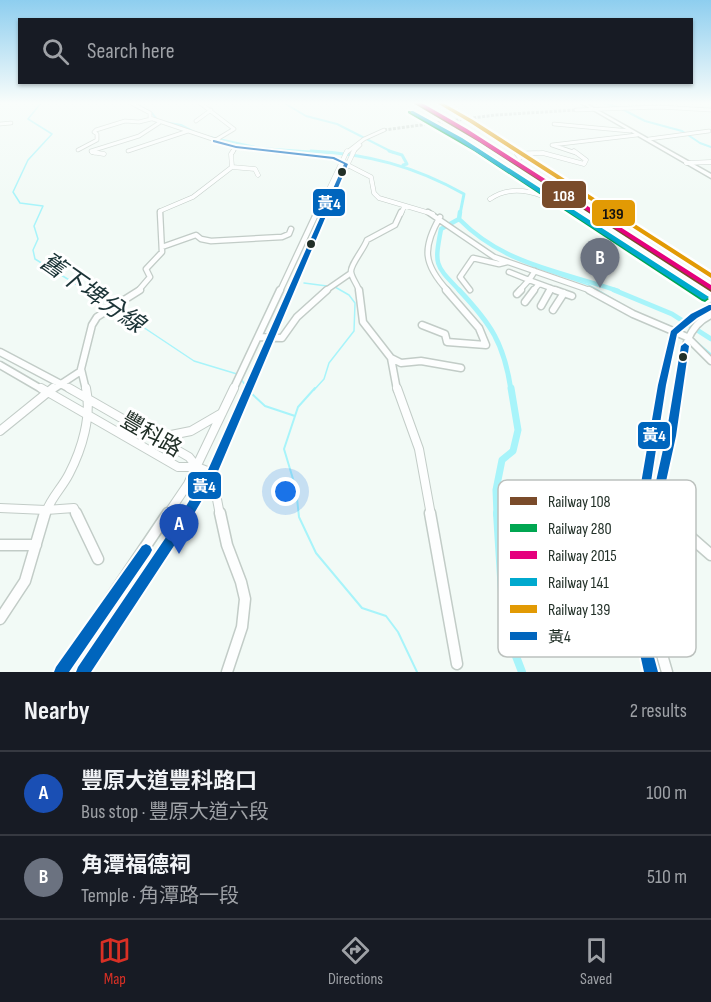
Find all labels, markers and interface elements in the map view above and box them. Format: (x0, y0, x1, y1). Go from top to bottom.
search box (18, 18, 693, 84)
icon: search (39, 35, 72, 68)
text: Search here (87, 38, 174, 65)
unlabelled marker (336, 166, 348, 178)
line badge: 108 (541, 180, 587, 209)
text: 108 (553, 187, 575, 206)
line badge: 黃4 (312, 188, 346, 217)
text: 黃4 (317, 195, 341, 214)
line badge: 139 (591, 199, 636, 227)
text: 139 (602, 205, 624, 224)
unlabelled marker (305, 238, 317, 250)
pin: B (580, 238, 620, 288)
water label: 舊下埤分線 (35, 247, 152, 341)
unlabelled marker (677, 351, 689, 363)
street label: 豐科路 (116, 407, 186, 463)
line badge: 黃4 (637, 421, 671, 450)
text: 黃4 (642, 427, 666, 446)
line badge: 黃4 (187, 471, 222, 500)
your location (271, 477, 300, 506)
text: 黃4 (192, 478, 216, 497)
legend (498, 480, 696, 657)
text: Railway 108 (548, 493, 611, 512)
pin: A (160, 504, 198, 554)
text: Railway 280 (548, 520, 612, 539)
text: Railway 2015 (548, 547, 617, 566)
text: Railway 141 (548, 574, 609, 593)
text: Railway 139 (548, 601, 610, 620)
text: 黃4 (548, 628, 571, 647)
text: Nearby (24, 696, 90, 727)
text: 2 results (630, 699, 687, 723)
text: 豐原大道豐科路口 (81, 768, 257, 795)
text: A (39, 781, 48, 805)
text: 100 m (646, 781, 687, 805)
text: Bus stop · 豐原大道六段 (81, 800, 269, 824)
text: 角潭福德祠 (81, 852, 191, 879)
text: B (39, 865, 48, 889)
text: 510 m (647, 865, 687, 889)
text: Temple · 角潭路一段 (81, 884, 239, 908)
tab: Map (98, 934, 131, 989)
tab: Directions (328, 934, 383, 989)
tab: Saved (580, 934, 613, 989)

